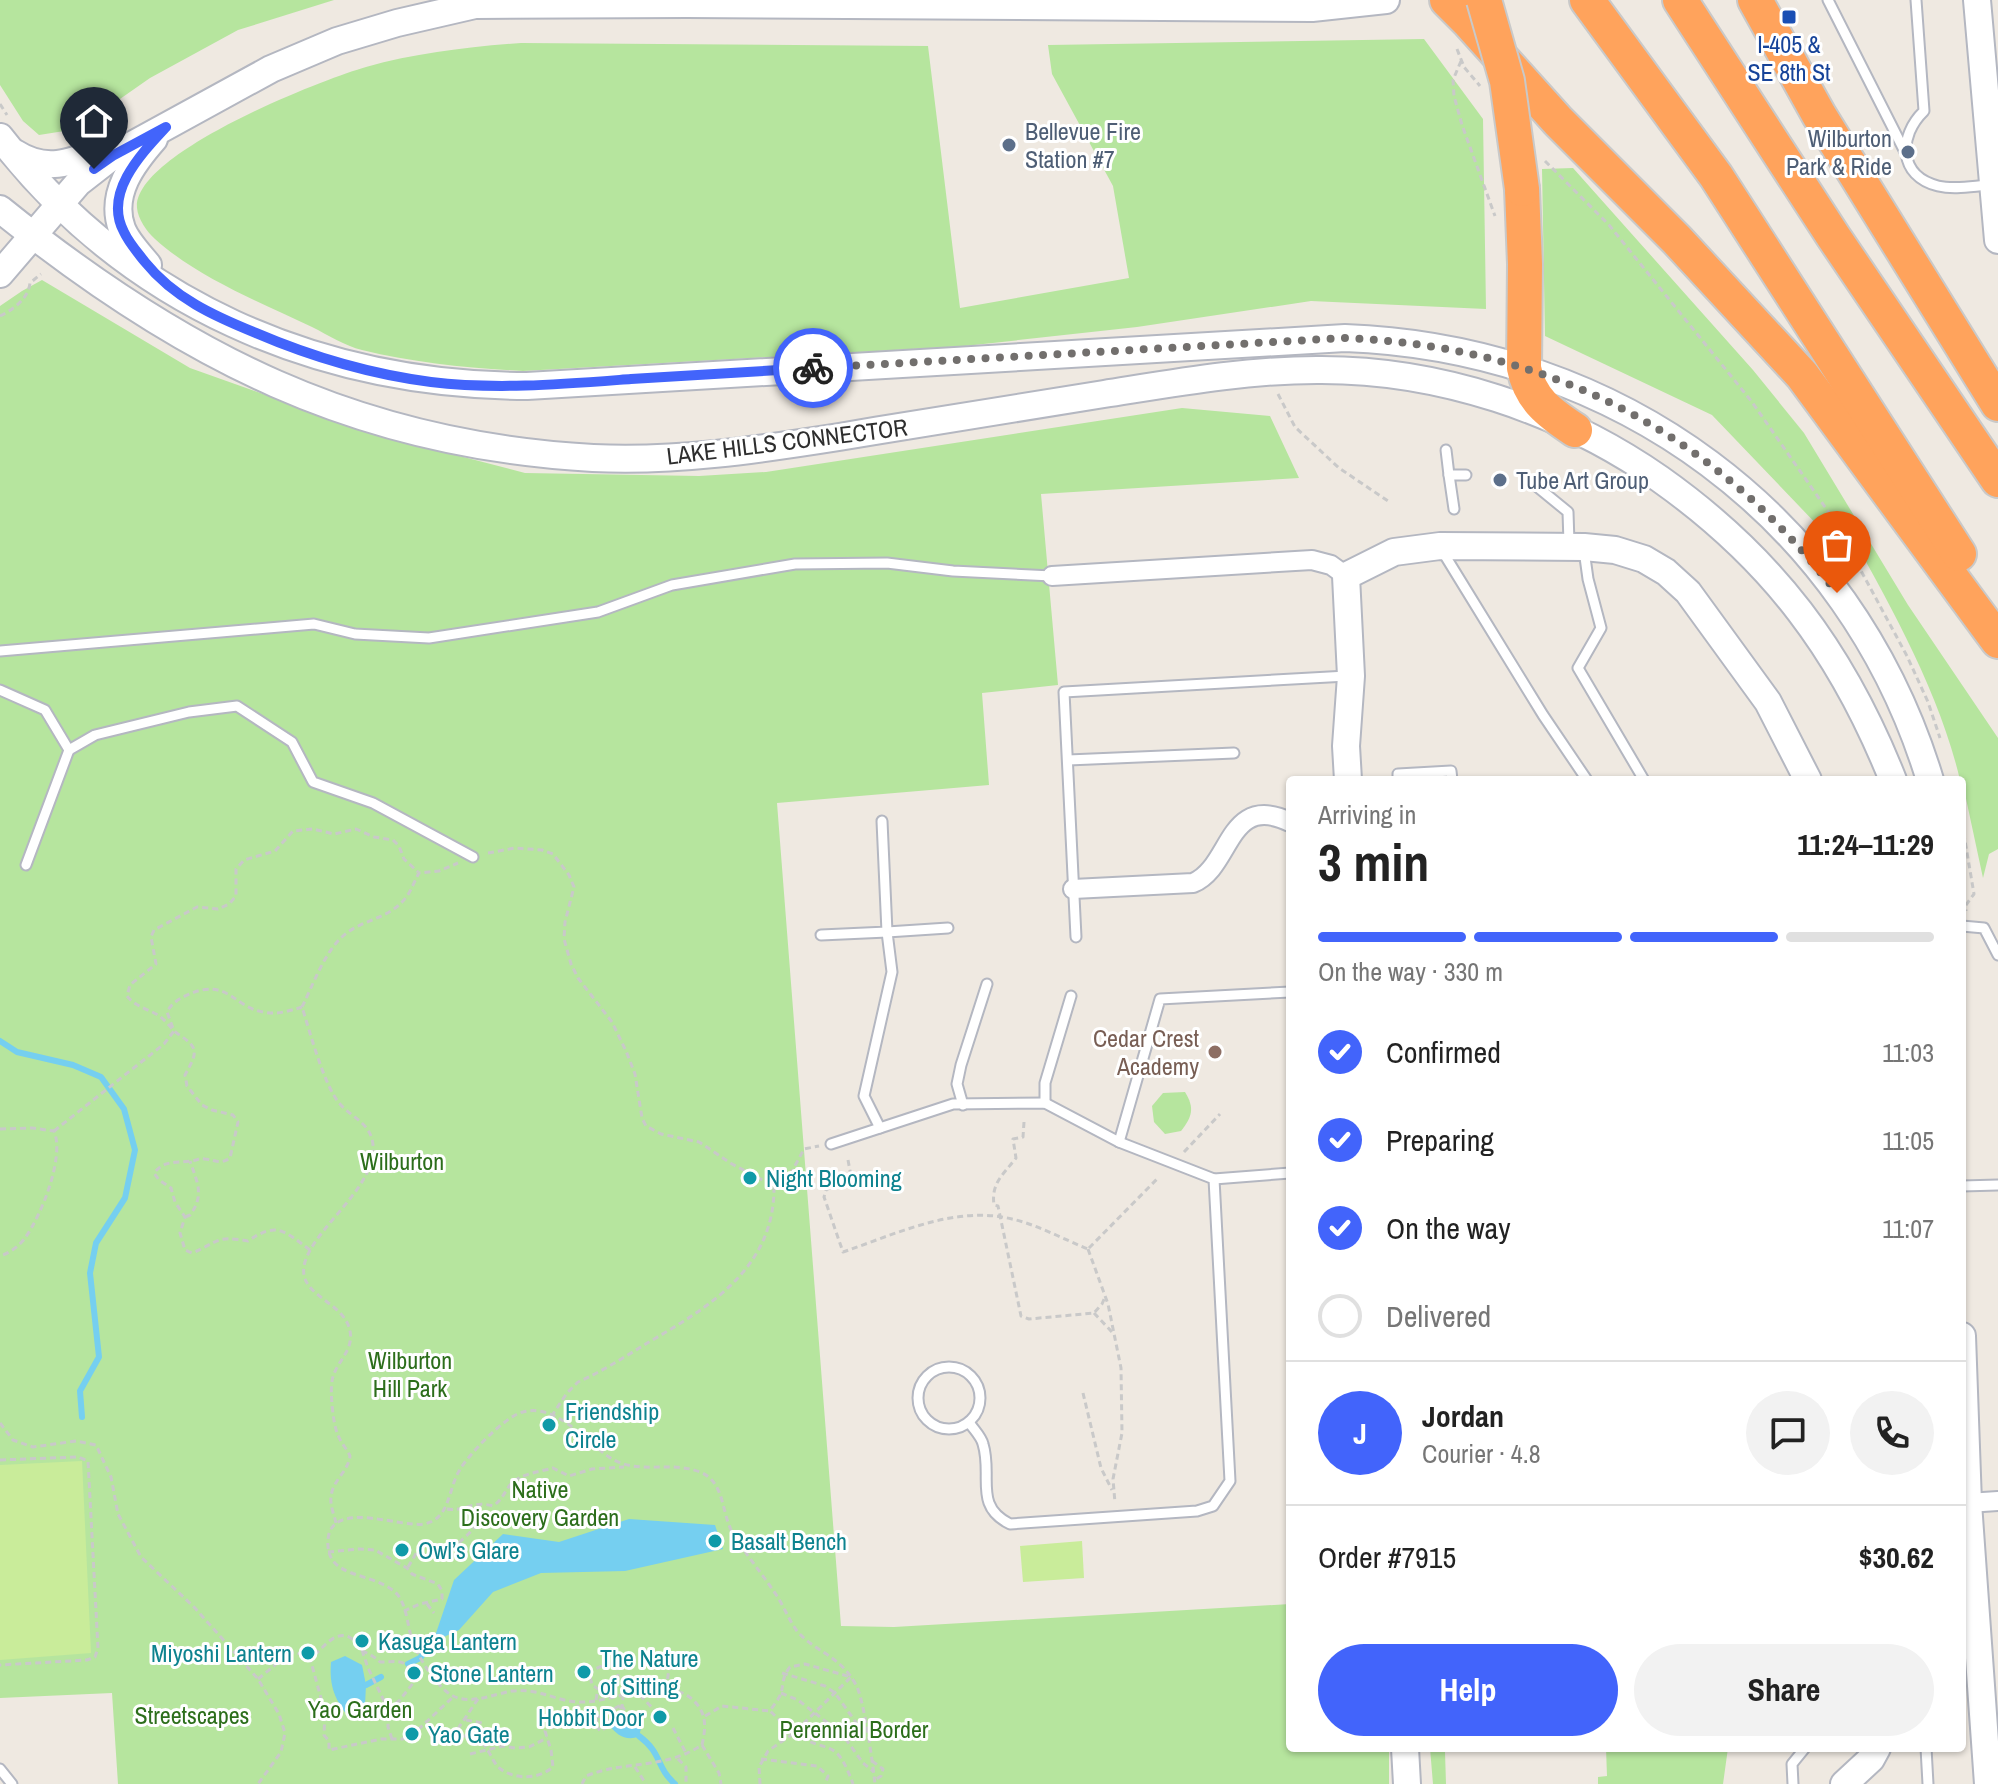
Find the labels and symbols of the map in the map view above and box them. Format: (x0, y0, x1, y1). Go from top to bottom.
marker: I-405 & SE 8th St (1780, 8, 1798, 26)
place label: I-405 & SE 8th St (1747, 28, 1831, 88)
pin (60, 87, 128, 169)
place label: Bellevue Fire Station #7 (1025, 115, 1141, 175)
place label: Wilburton Park & Ride (1786, 122, 1892, 182)
marker: Bellevue Fire Station #7 (1000, 136, 1018, 154)
marker: Wilburton Park & Ride (1899, 143, 1917, 161)
courier (773, 328, 853, 408)
street label: LAKE HILLS CONNECTOR (665, 410, 909, 472)
place label: Tube Art Group (1516, 464, 1649, 496)
marker: Tube Art Group (1491, 471, 1509, 489)
pin (1803, 511, 1871, 593)
place label: Cedar Crest Academy (1093, 1022, 1200, 1082)
marker: Cedar Crest Academy (1206, 1043, 1224, 1061)
park label: Wilburton (360, 1145, 444, 1177)
place label: Night Blooming (766, 1162, 902, 1194)
marker: Night Blooming (741, 1169, 759, 1187)
park label: Wilburton Hill Park (368, 1344, 452, 1404)
place label: Friendship Circle (565, 1395, 659, 1455)
marker: Friendship Circle (540, 1416, 558, 1434)
park label: Native Discovery Garden (461, 1473, 619, 1533)
place label: Basalt Bench (731, 1525, 847, 1557)
marker: Basalt Bench (706, 1532, 724, 1550)
place label: Owl’s Glare (418, 1534, 519, 1566)
marker: Owl’s Glare (393, 1541, 411, 1559)
place label: Kasuga Lantern (378, 1625, 517, 1657)
marker: Kasuga Lantern (353, 1632, 371, 1650)
place label: Miyoshi Lantern (151, 1637, 292, 1669)
place label: The Nature of Sitting (600, 1642, 698, 1702)
marker: Miyoshi Lantern (299, 1644, 317, 1662)
place label: Stone Lantern (430, 1657, 554, 1689)
marker: The Nature of Sitting (575, 1663, 593, 1681)
marker: Stone Lantern (405, 1664, 423, 1682)
park label: Yao Garden (308, 1693, 412, 1725)
park label: Streetscapes (135, 1699, 249, 1731)
place label: Hobbit Door (538, 1701, 644, 1733)
marker: Hobbit Door (651, 1708, 669, 1726)
park label: Perennial Border (780, 1713, 929, 1745)
place label: Yao Gate (428, 1718, 510, 1750)
marker: Yao Gate (403, 1725, 421, 1743)

